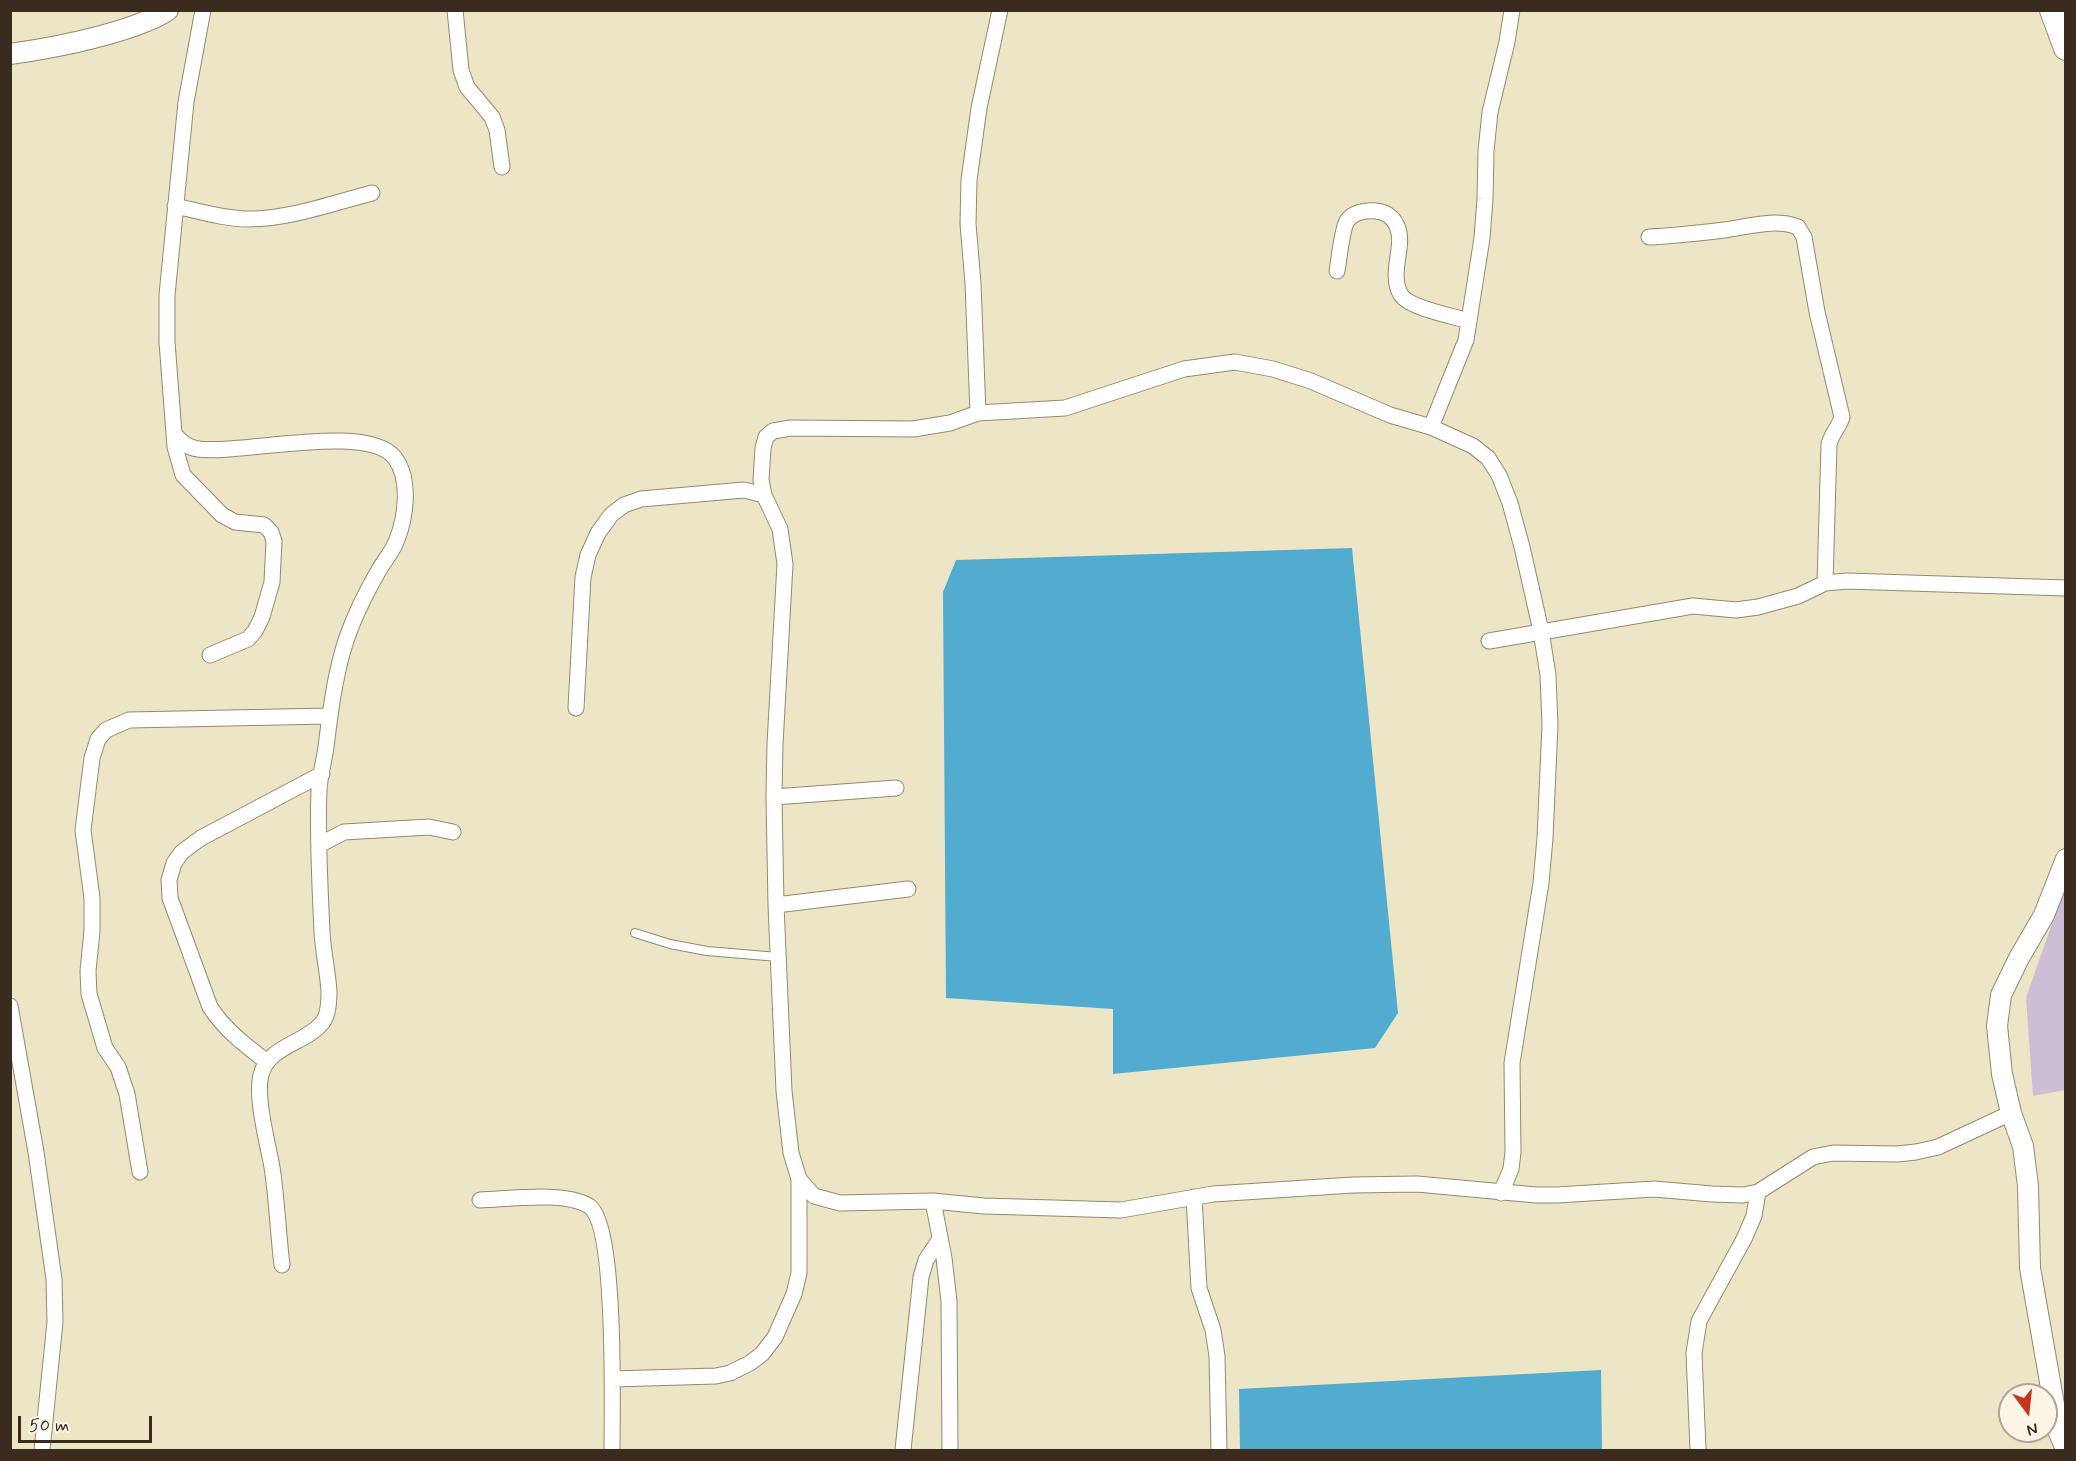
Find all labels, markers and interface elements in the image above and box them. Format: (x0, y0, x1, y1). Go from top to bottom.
north arrow (1998, 1383, 2058, 1443)
scale bar (21, 1404, 154, 1442)
text: 50 m (29, 1414, 69, 1438)
text: N (2024, 1417, 2040, 1440)

